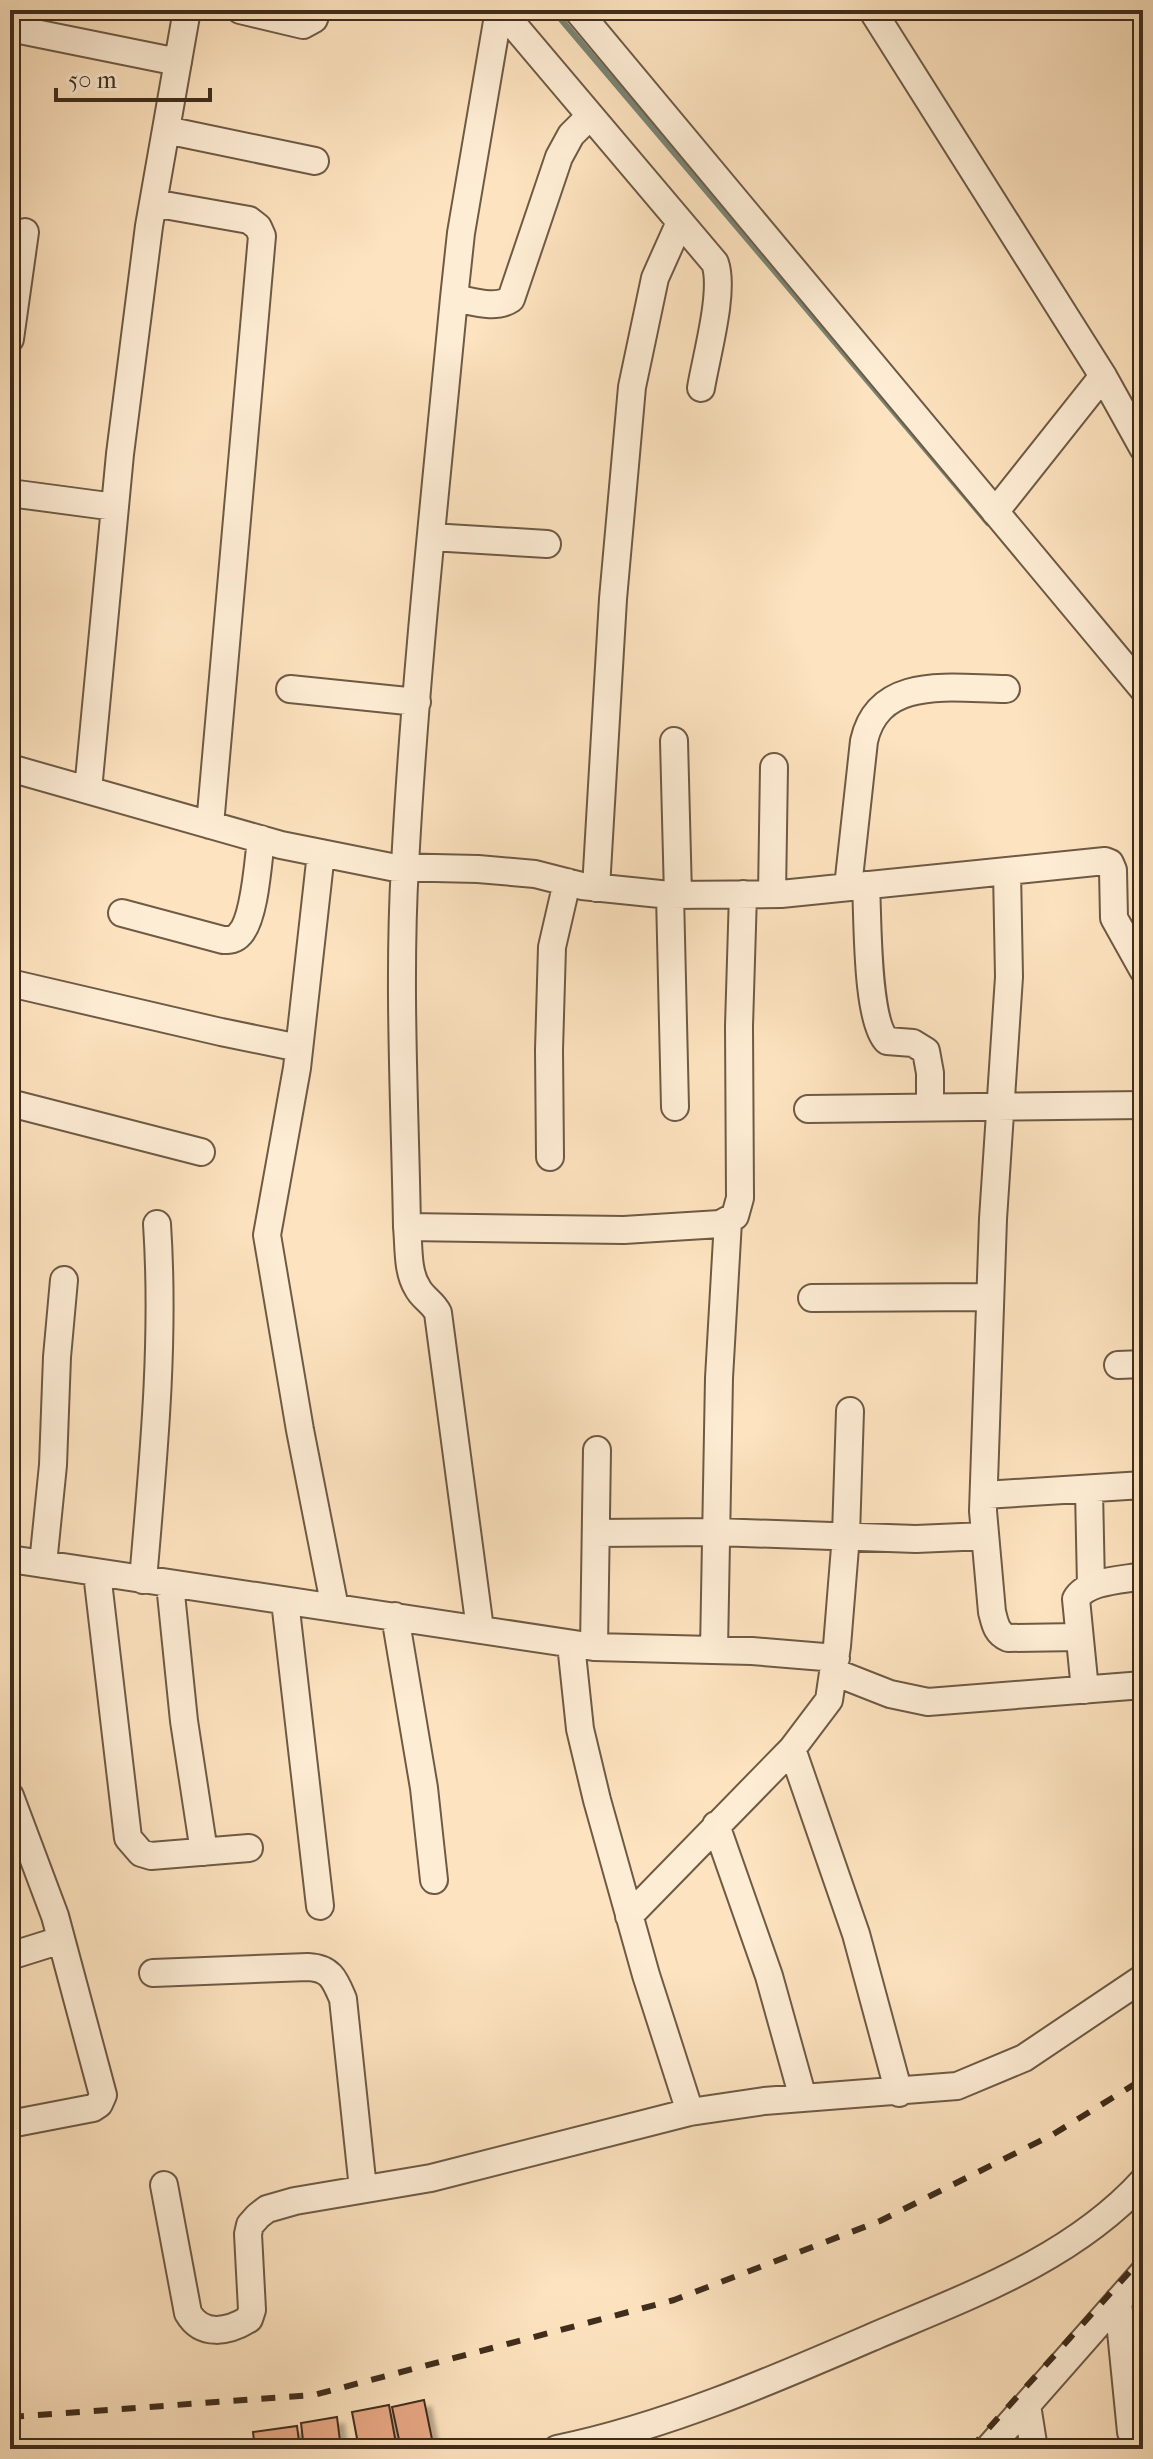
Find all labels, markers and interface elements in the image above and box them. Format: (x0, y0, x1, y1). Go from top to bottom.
scale bar (56, 52, 210, 102)
text: 50 m (68, 66, 117, 94)

